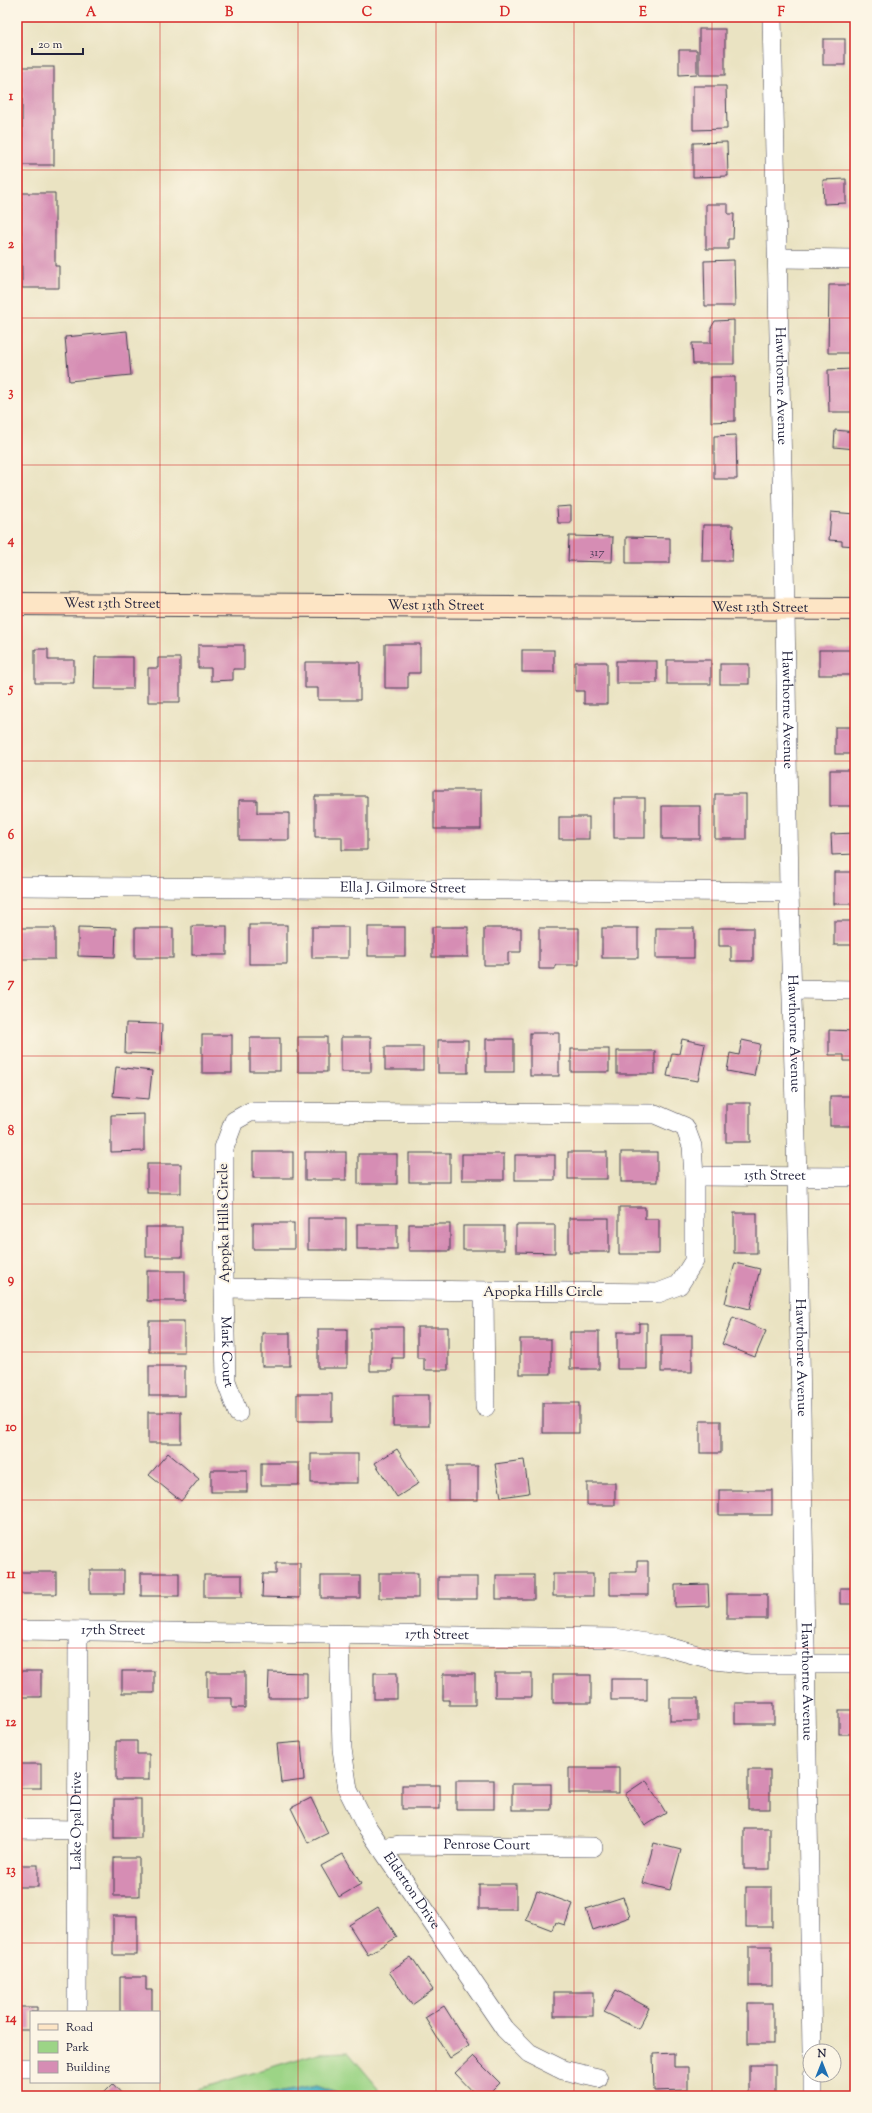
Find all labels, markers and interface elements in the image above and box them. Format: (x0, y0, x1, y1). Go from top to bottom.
text: A (86, 4, 97, 22)
text: B (225, 4, 234, 22)
text: C (362, 4, 372, 22)
text: D (500, 4, 510, 22)
text: E (639, 4, 647, 22)
text: F (777, 4, 785, 22)
scale bar (32, 30, 83, 56)
text: 20 m (38, 36, 63, 54)
text: 1 (9, 88, 14, 106)
text: 2 (8, 236, 15, 254)
street label: Hawthorne Avenue (769, 327, 791, 445)
text: 3 (8, 384, 14, 402)
text: 4 (7, 532, 15, 550)
house number: 317 (590, 544, 604, 562)
street label: West 13th Street (64, 594, 161, 615)
street label: West 13th Street (388, 596, 485, 617)
street label: West 13th Street (712, 598, 809, 619)
street label: Hawthorne Avenue (776, 651, 797, 769)
text: 5 (8, 680, 14, 698)
text: 6 (8, 827, 15, 845)
street label: Ella J. Gilmore Street (340, 879, 466, 899)
street label: Hawthorne Avenue (781, 974, 805, 1093)
text: 7 (8, 975, 15, 993)
text: 8 (8, 1123, 15, 1141)
street label: Apopka Hills Circle (214, 1163, 236, 1283)
street label: 15th Street (744, 1166, 806, 1187)
text: 9 (8, 1271, 15, 1289)
street label: Apopka Hills Circle (483, 1283, 603, 1303)
street label: Hawthorne Avenue (789, 1298, 811, 1417)
street label: Mark Court (215, 1316, 238, 1391)
text: 10 (5, 1419, 17, 1437)
text: 11 (7, 1566, 16, 1584)
street label: 17th Street (81, 1621, 145, 1642)
street label: Hawthorne Avenue (795, 1622, 817, 1741)
street label: 17th Street (405, 1625, 469, 1646)
text: 12 (6, 1714, 17, 1732)
street label: Lake Opal Drive (67, 1772, 88, 1870)
street label: Penrose Court (443, 1835, 530, 1856)
street label: Elderton Drive (378, 1849, 444, 1934)
text: 13 (6, 1862, 16, 1880)
text: 14 (6, 2010, 17, 2028)
legend (30, 2011, 160, 2083)
text: Road (66, 2019, 93, 2037)
text: Park (66, 2039, 89, 2057)
north arrow (802, 2043, 842, 2083)
text: N (817, 2046, 827, 2062)
text: Building (66, 2059, 110, 2077)

